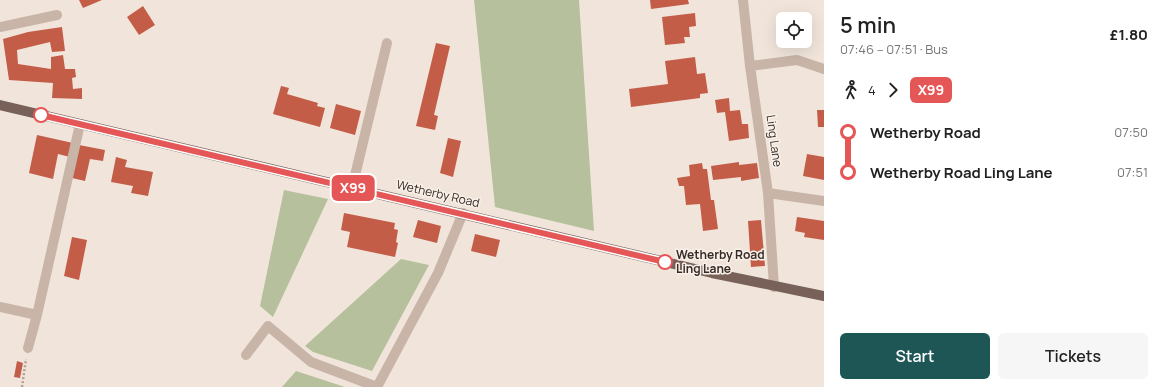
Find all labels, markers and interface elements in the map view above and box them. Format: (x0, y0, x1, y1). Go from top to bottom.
text: 5 min (840, 10, 896, 40)
map controls (776, 12, 812, 48)
button: locate (776, 12, 812, 48)
text: £1.80 (1110, 24, 1148, 45)
text: 07:46 – 07:51 · Bus (840, 40, 948, 58)
icon: walk (840, 79, 862, 101)
icon: forward (882, 79, 904, 101)
text: X99 (918, 80, 944, 99)
text: 4 (868, 81, 876, 99)
unlabelled marker (33, 107, 49, 123)
street label: Ling Lane (762, 114, 787, 168)
text: Wetherby Road (870, 122, 981, 143)
text: 07:50 (1114, 123, 1148, 141)
text: Wetherby Road Ling Lane (870, 162, 1053, 183)
text: 07:51 (1117, 163, 1148, 181)
line badge: X99 (330, 175, 376, 201)
street label: Wetherby Road (395, 176, 481, 211)
text: X99 (340, 178, 366, 197)
place label: Wetherby Road Ling Lane (676, 246, 765, 277)
marker: Wetherby Road Ling Lane (657, 254, 673, 270)
button: Start (840, 333, 990, 379)
button: Tickets (998, 333, 1148, 379)

